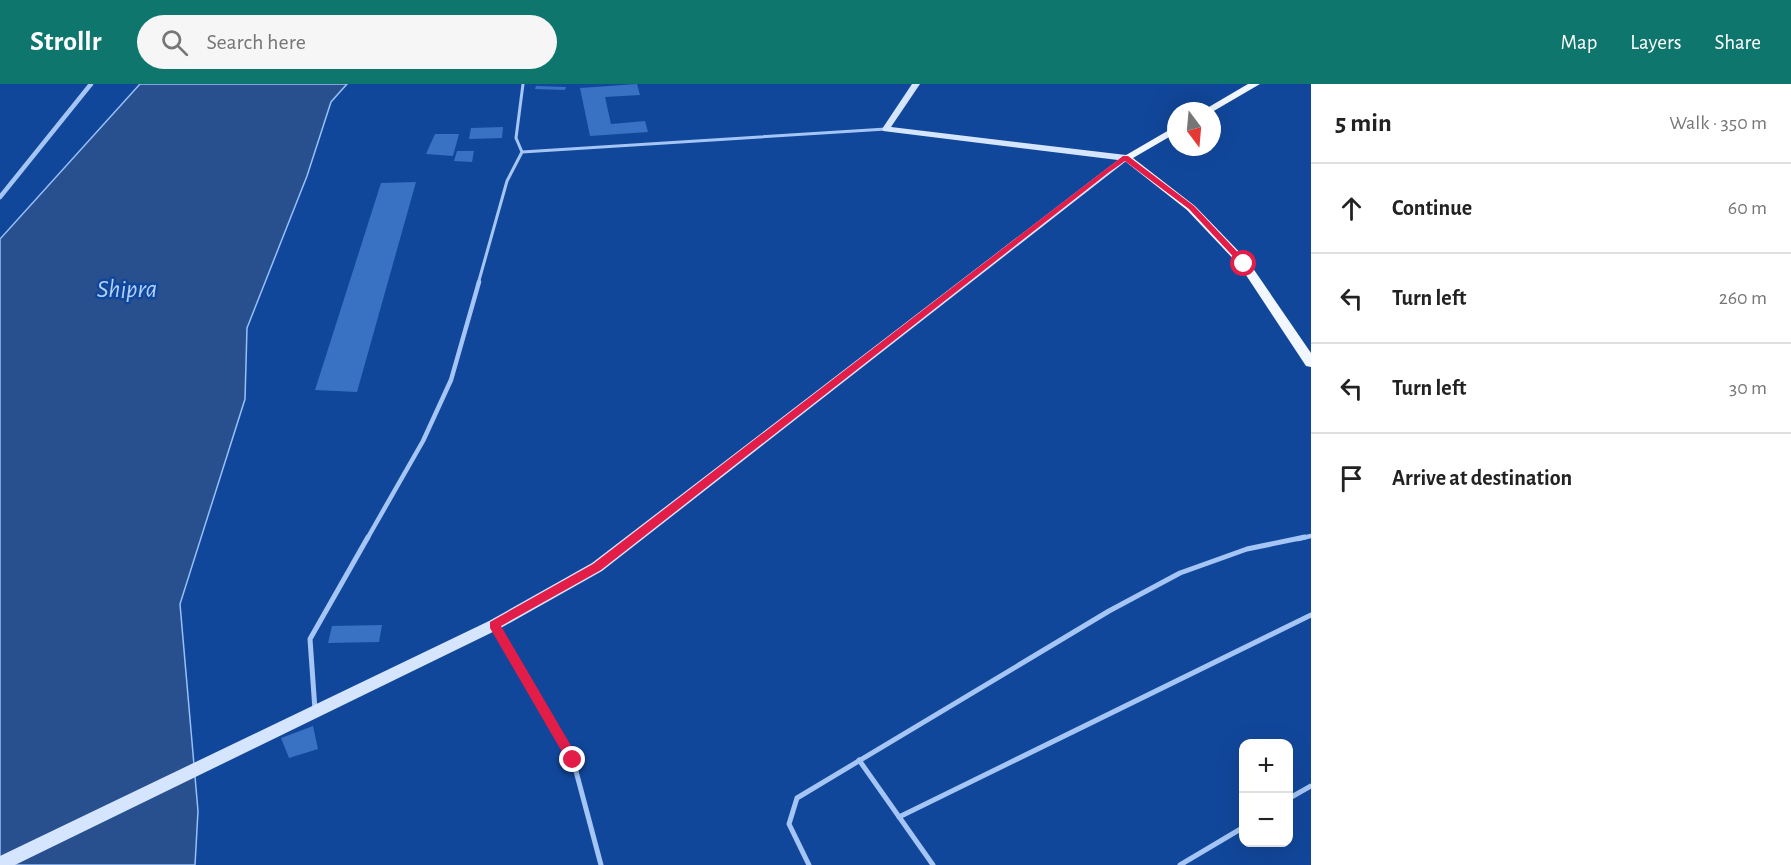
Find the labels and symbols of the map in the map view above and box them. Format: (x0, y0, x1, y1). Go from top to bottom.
north arrow (1167, 102, 1221, 156)
route start (1230, 250, 1256, 276)
water label: Shipra (97, 276, 157, 302)
route end (559, 746, 585, 772)

